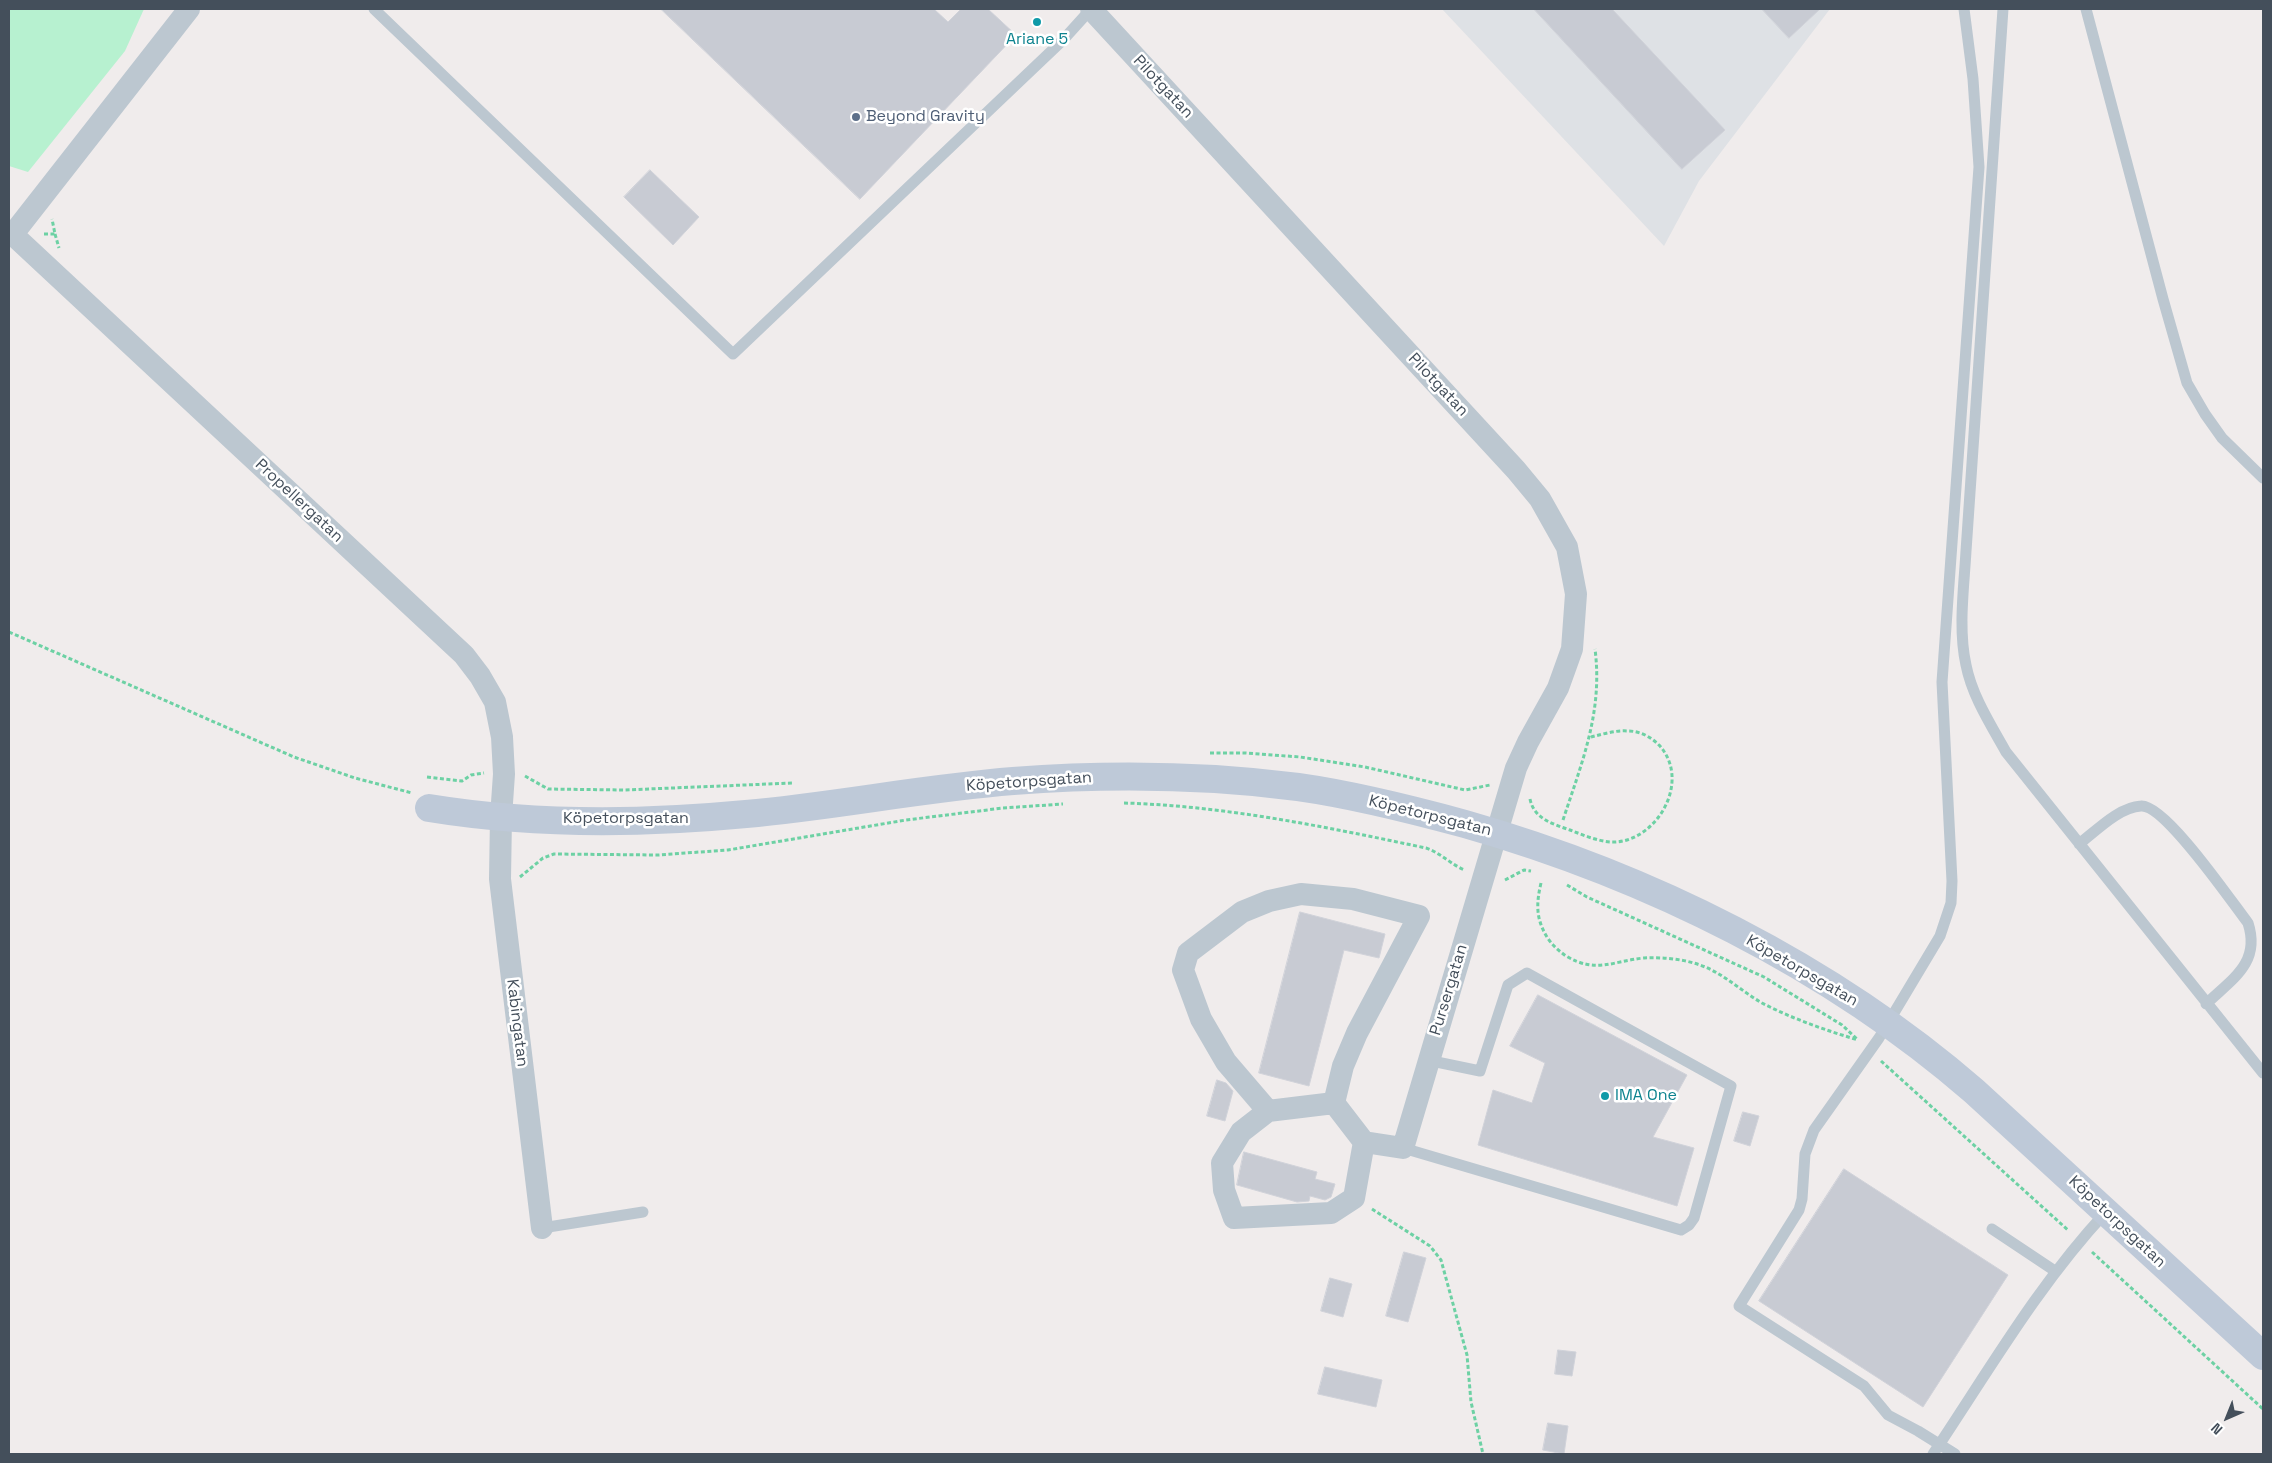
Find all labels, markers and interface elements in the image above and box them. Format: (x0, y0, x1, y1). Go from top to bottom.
marker: Ariane 5 (1031, 16, 1043, 28)
place label: Ariane 5 (1006, 30, 1068, 50)
street label: Pilotgatan (1129, 51, 1197, 123)
place label: Beyond Gravity (866, 107, 985, 127)
marker: Beyond Gravity (850, 111, 862, 123)
street label: Pilotgatan (1404, 349, 1472, 421)
street label: Propellergatan (251, 455, 347, 547)
street label: Köpetorpsgatan (966, 768, 1092, 796)
street label: Köpetorpsgatan (1367, 791, 1493, 841)
street label: Köpetorpsgatan (563, 809, 689, 829)
street label: Köpetorpsgatan (1743, 931, 1861, 1011)
street label: Pursergatan (1426, 942, 1472, 1038)
street label: Kabingatan (502, 978, 532, 1068)
place label: IMA One (1615, 1086, 1677, 1106)
marker: IMA One (1599, 1090, 1611, 1102)
street label: Köpetorpsgatan (2064, 1172, 2170, 1272)
north arrow (2202, 1393, 2252, 1443)
text: N (2207, 1419, 2226, 1439)

